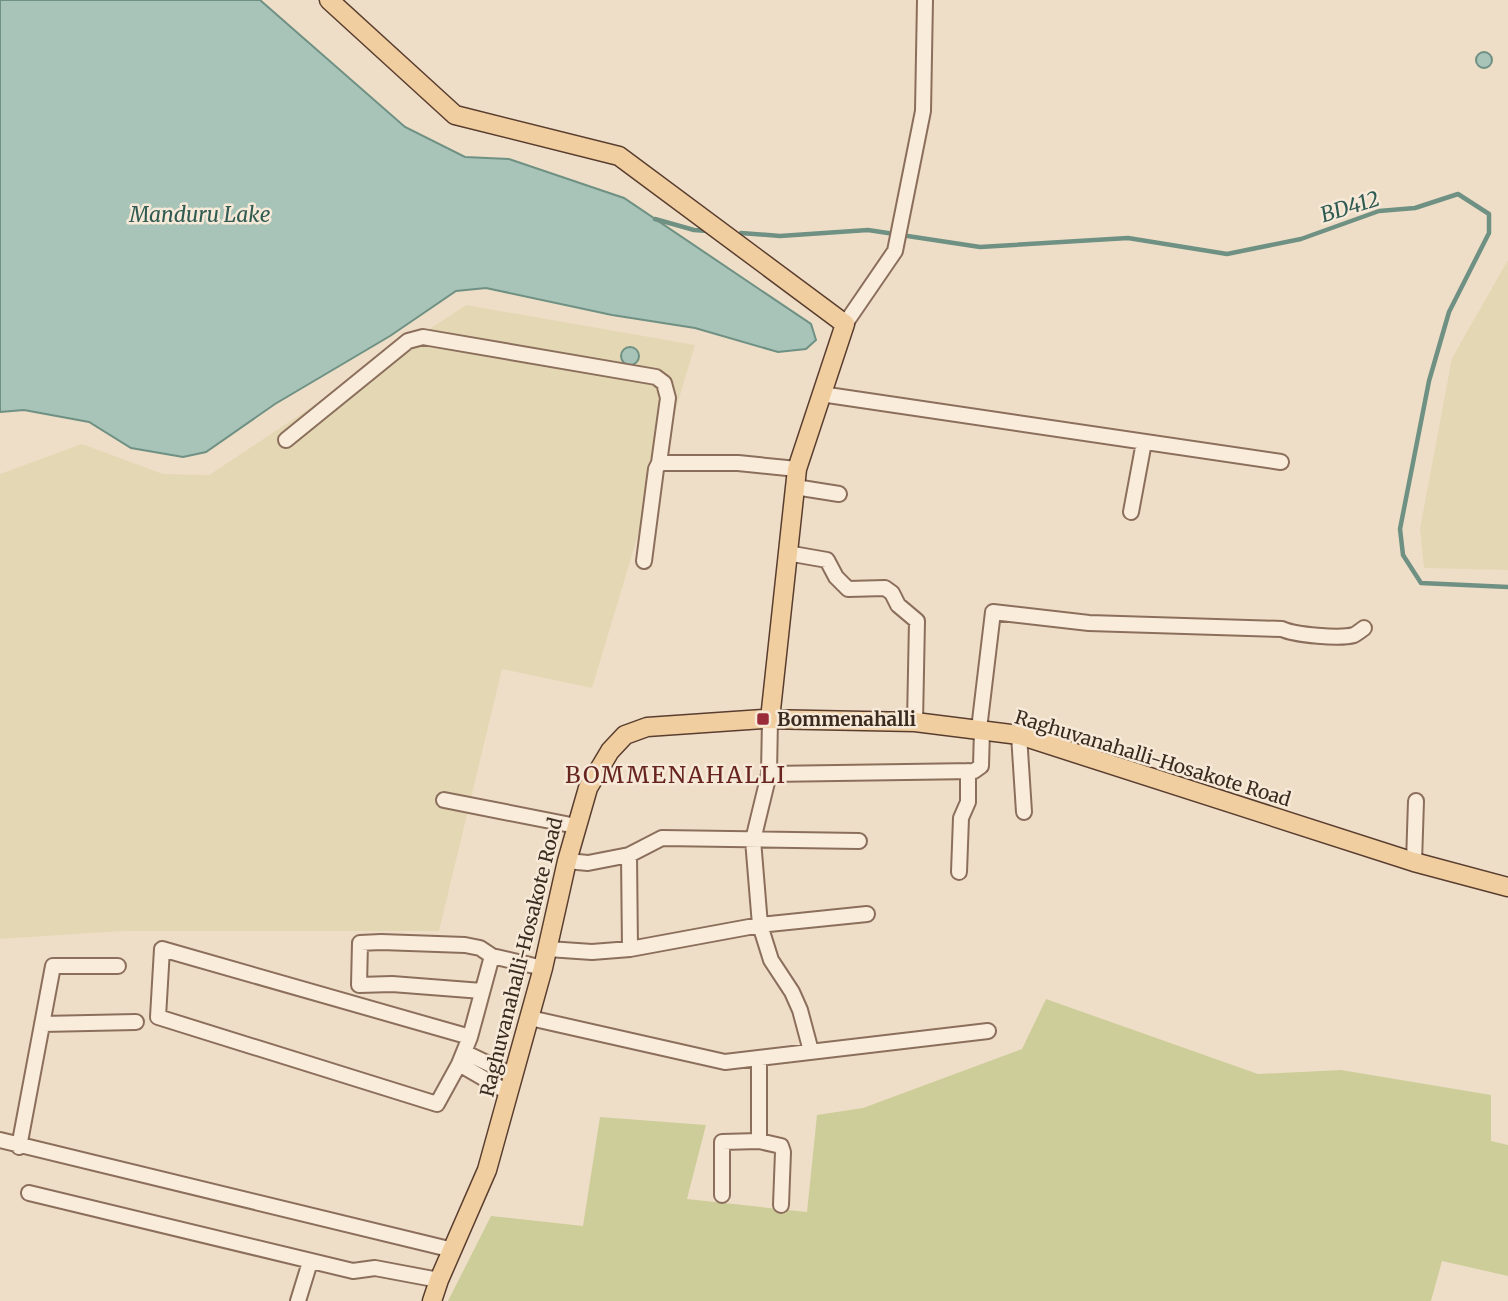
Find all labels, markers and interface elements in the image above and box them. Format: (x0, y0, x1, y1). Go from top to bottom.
water label: BD412 (1317, 185, 1382, 228)
water label: Manduru Lake (129, 201, 270, 228)
street label: Raghuvanahalli-Hosakote Road (1012, 705, 1294, 811)
place label: Bommenahalli (777, 707, 917, 731)
marker: Bommenahalli (755, 711, 771, 727)
district label: BOMMENAHALLI (565, 760, 787, 789)
street label: Raghuvanahalli-Hosakote Road (475, 815, 567, 1099)

